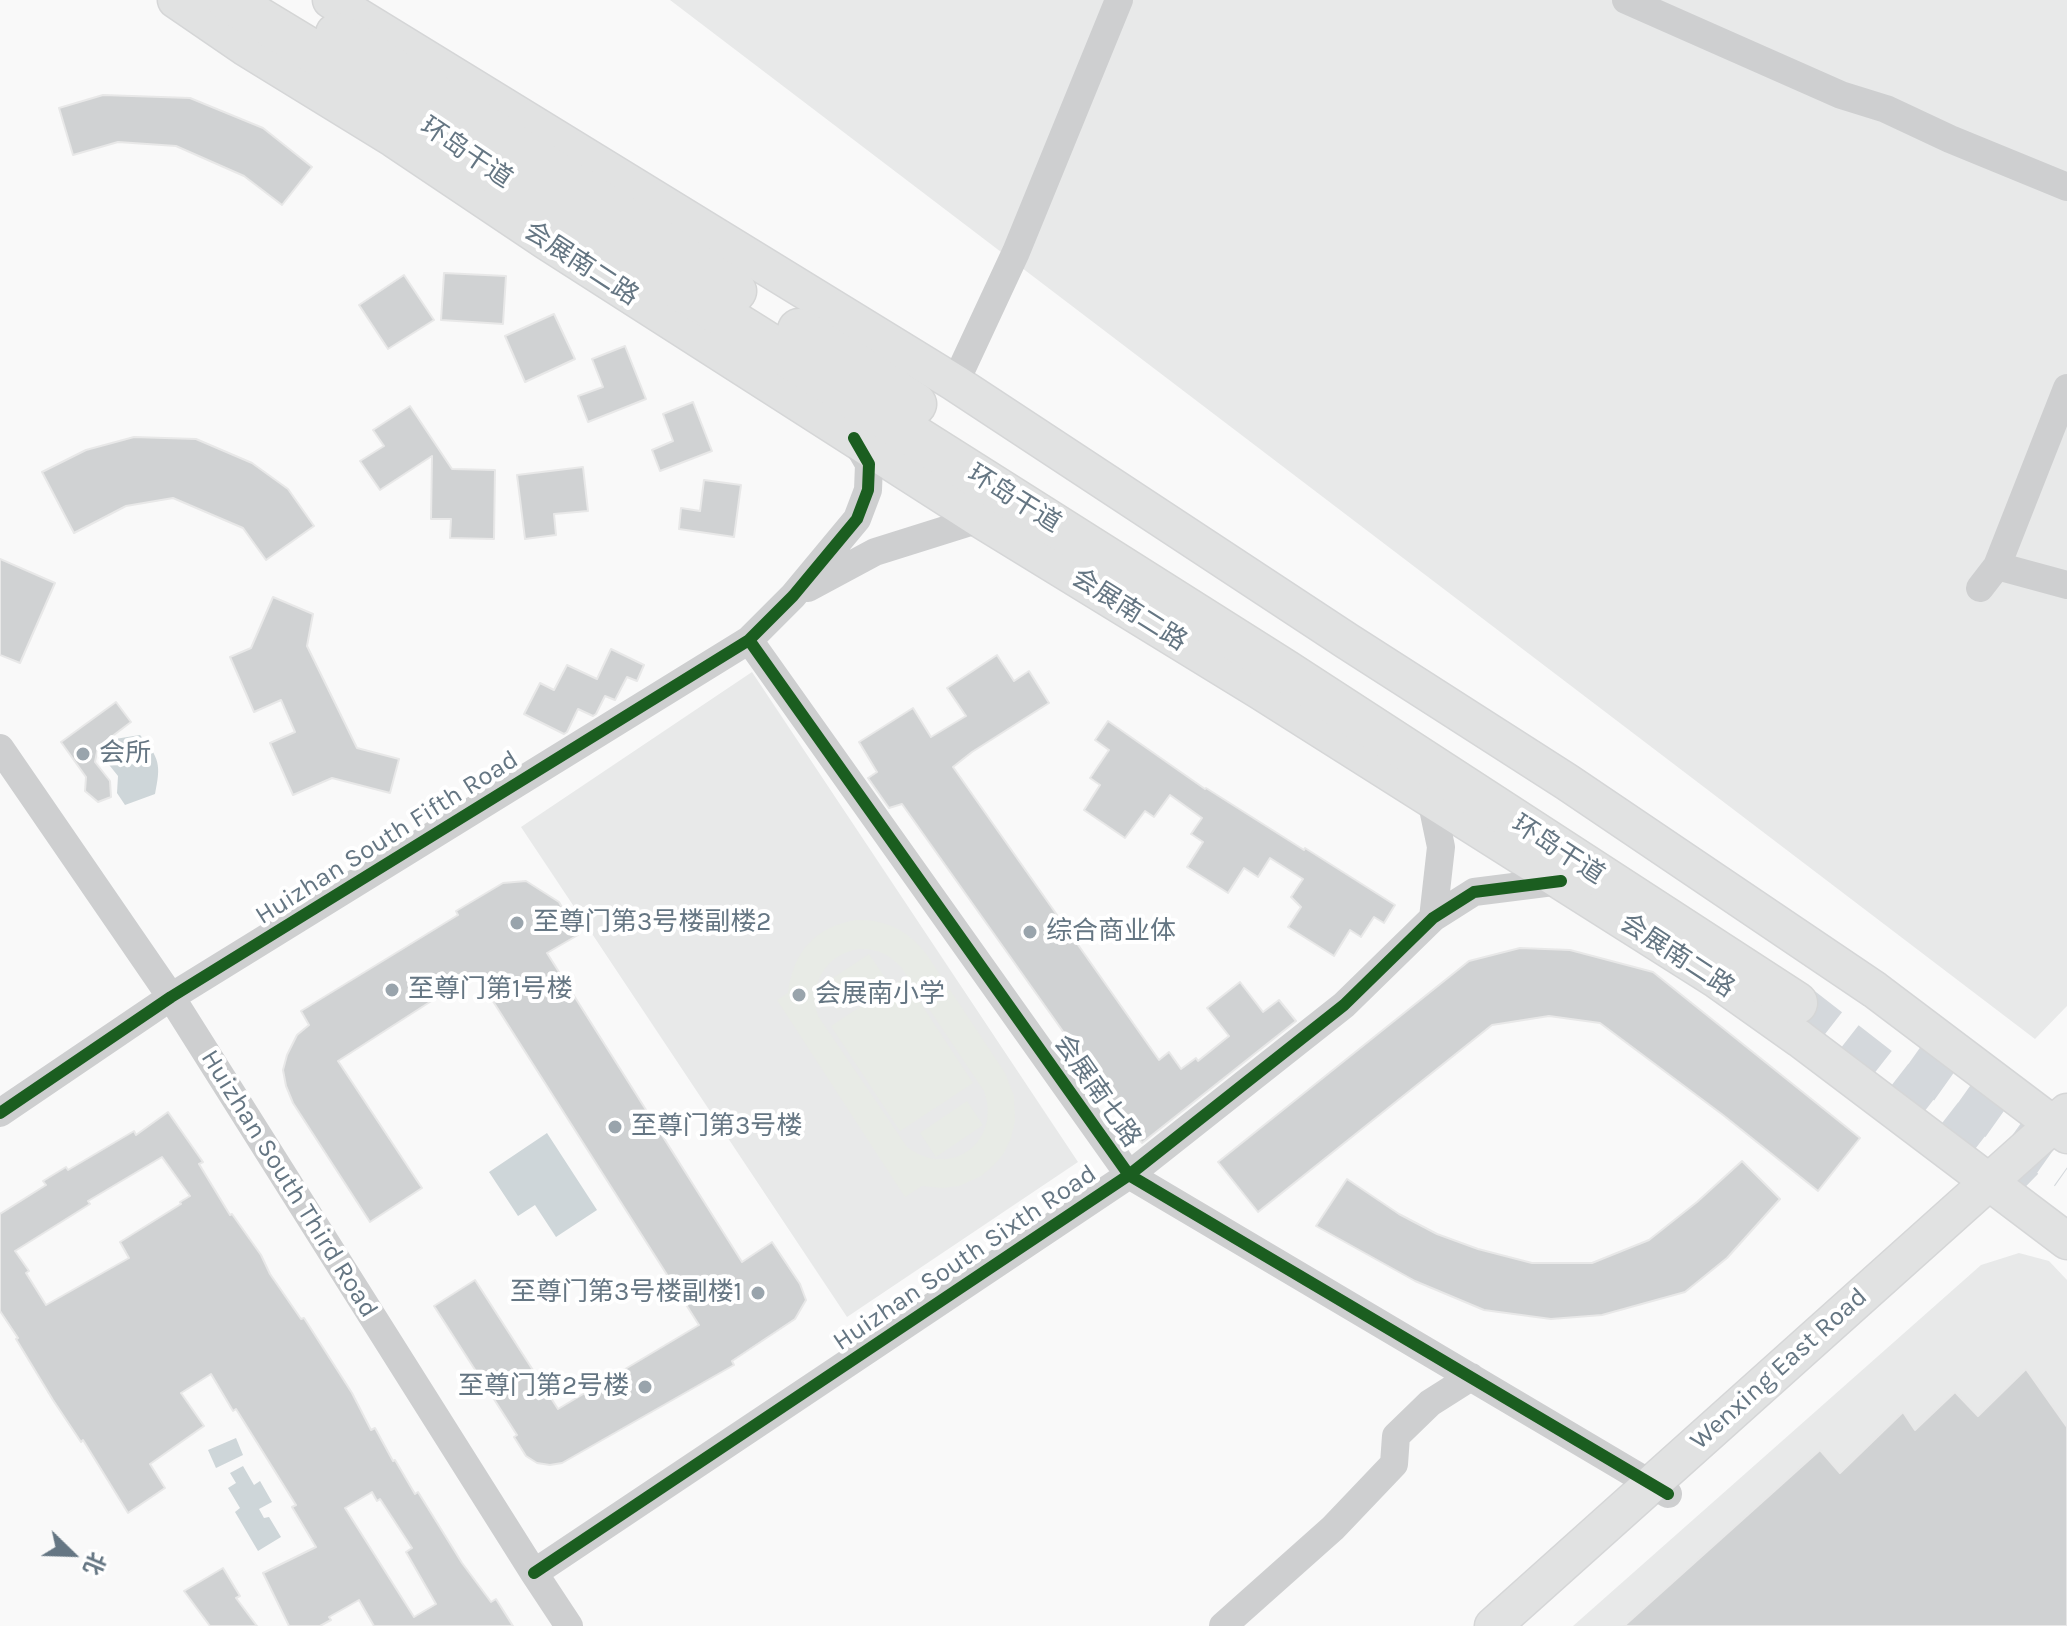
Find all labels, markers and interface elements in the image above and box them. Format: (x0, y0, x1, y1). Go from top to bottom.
street label: 环岛干道 (414, 111, 518, 195)
street label: 会展南二路 (518, 216, 644, 312)
street label: 环岛干道 (962, 458, 1066, 540)
street label: 会展南二路 (1066, 562, 1192, 658)
place label: 会所 (99, 738, 151, 770)
street label: Huizhan South Fifth Road (250, 744, 524, 932)
marker: 会所 (74, 745, 92, 763)
street label: 环岛干道 (1506, 809, 1610, 891)
place label: 至尊门第3号楼副楼2 (533, 907, 771, 939)
street label: 会展南二路 (1614, 908, 1740, 1004)
marker: 至尊门第3号楼副楼2 (508, 914, 526, 932)
place label: 综合商业体 (1046, 916, 1176, 948)
marker: 综合商业体 (1021, 923, 1039, 941)
place label: 至尊门第1号楼 (408, 974, 573, 1006)
place label: 会展南小学 (815, 979, 945, 1011)
marker: 至尊门第1号楼 (383, 981, 401, 999)
marker: 会展南小学 (790, 986, 808, 1004)
street label: 会展南七路 (1047, 1029, 1147, 1153)
street label: Huizhan South Third Road (194, 1044, 384, 1324)
place label: 至尊门第3号楼 (631, 1111, 802, 1143)
marker: 至尊门第3号楼 (606, 1118, 624, 1136)
street label: Huizhan South Sixth Road (828, 1158, 1102, 1358)
place label: 至尊门第3号楼副楼1 (510, 1277, 742, 1309)
street label: Wenxing East Road (1684, 1281, 1874, 1457)
marker: 至尊门第3号楼副楼1 (749, 1284, 767, 1302)
place label: 至尊门第2号楼 (458, 1371, 629, 1403)
marker: 至尊门第2号楼 (636, 1378, 654, 1396)
north arrow (32, 1514, 112, 1594)
text: 北 (78, 1548, 110, 1579)

